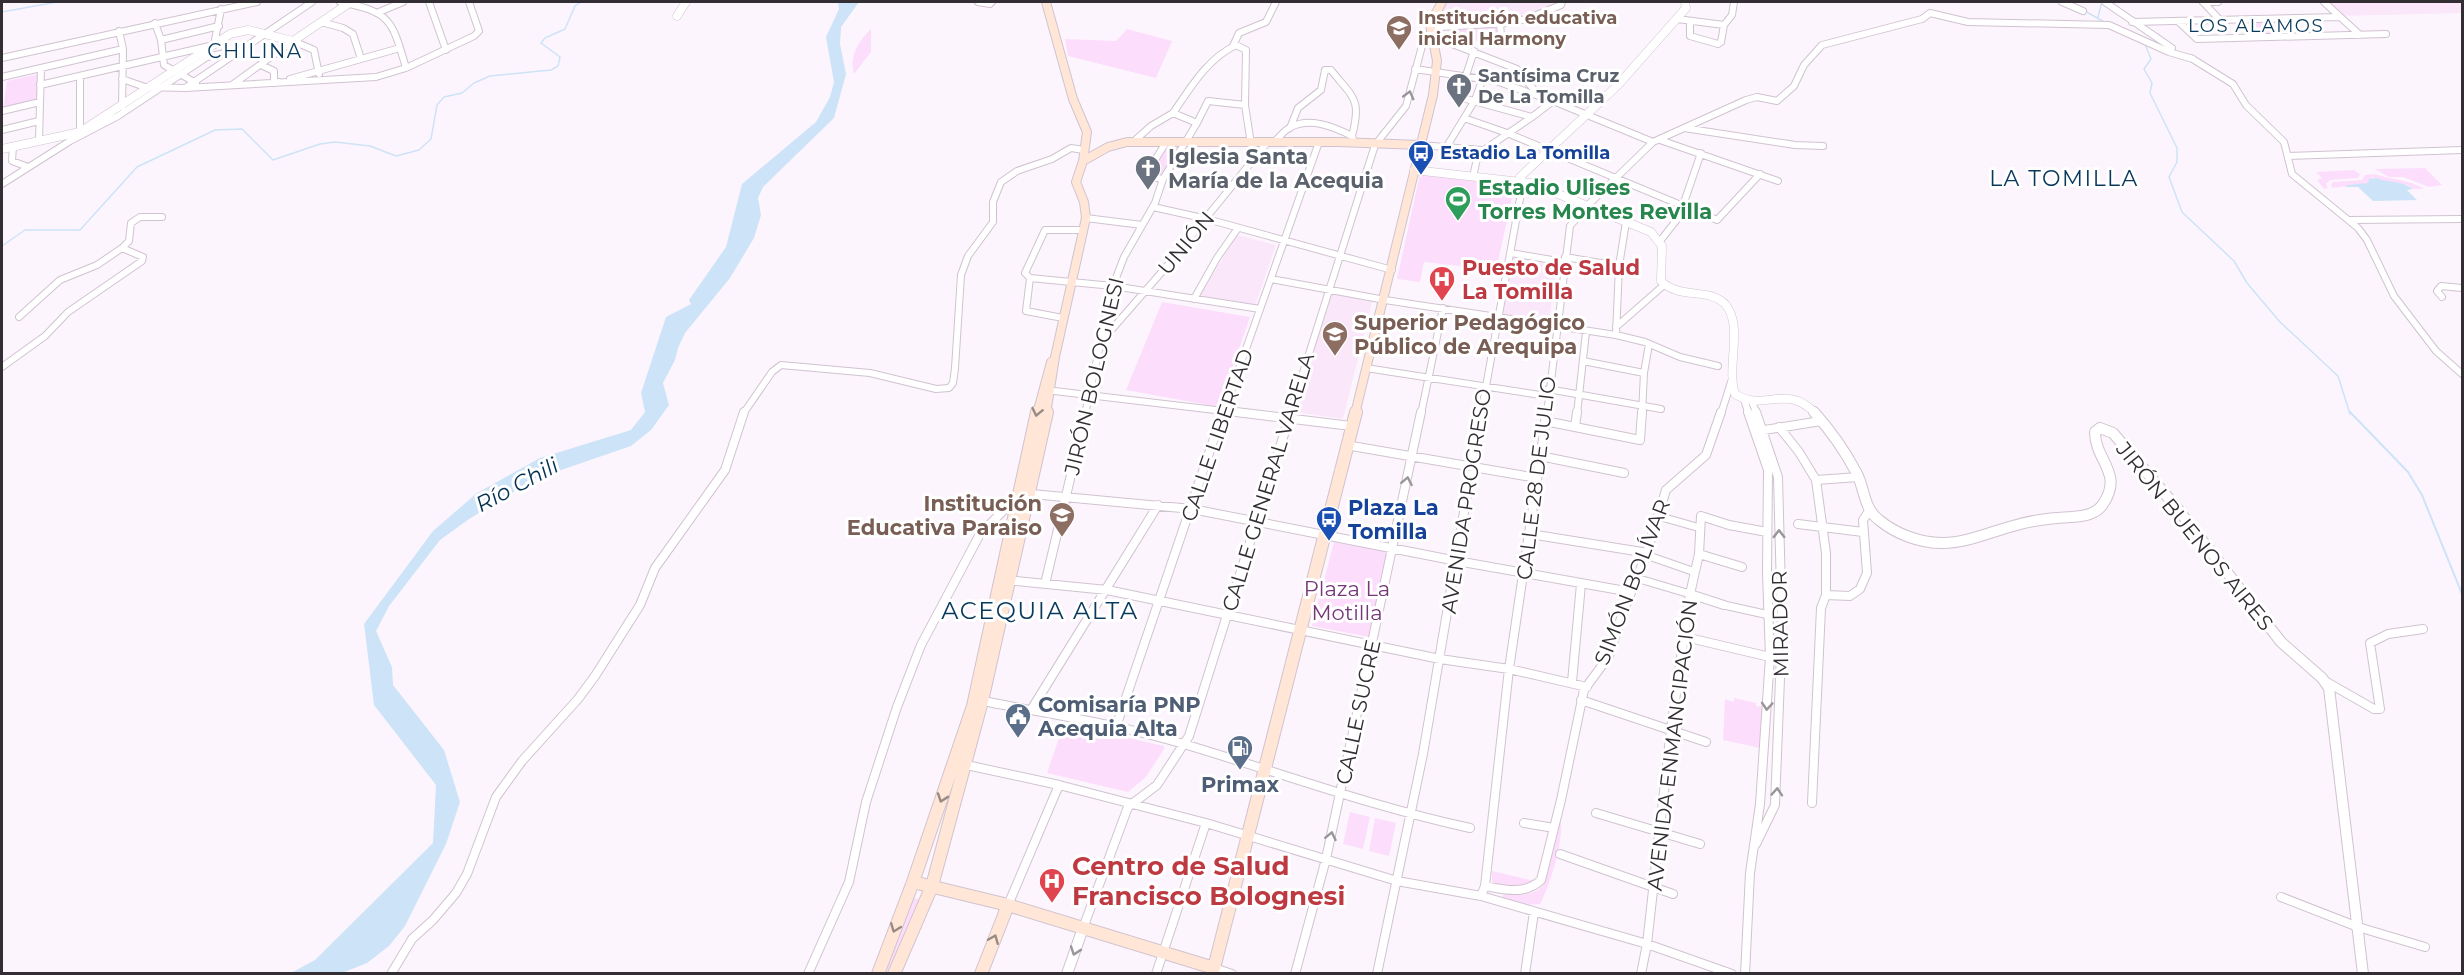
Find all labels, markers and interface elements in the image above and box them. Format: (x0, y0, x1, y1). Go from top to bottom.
place label: Institución educativa inicial Harmony (1418, 7, 1617, 50)
school or university icon: Institución educativa inicial Harmony (1384, 13, 1414, 51)
district label: LOS ALAMOS (2188, 15, 2324, 37)
district label: CHILINA (207, 39, 303, 63)
place label: Santísima Cruz De La Tomilla (1478, 65, 1619, 108)
church icon: Santísima Cruz De La Tomilla (1444, 71, 1474, 109)
one-way arrow (1401, 90, 1414, 100)
bus stop icon: Estadio La Tomilla (1406, 138, 1436, 176)
place label: Estadio La Tomilla (1440, 142, 1610, 164)
place label: Iglesia Santa María de la Acequia (1168, 144, 1384, 193)
church icon: Iglesia Santa María de la Acequia (1133, 153, 1163, 191)
district label: LA TOMILLA (1989, 165, 2139, 192)
place label: Estadio Ulises Torres Montes Revilla (1478, 175, 1712, 224)
sports icon: Estadio Ulises Torres Montes Revilla (1443, 184, 1473, 222)
street label: UNIÓN (1152, 206, 1220, 280)
place label: Puesto de Salud La Tomilla (1462, 255, 1640, 304)
hospital icon: Puesto de Salud La Tomilla (1427, 264, 1457, 302)
street label: JIRÓN BOLOGNESI (1059, 275, 1129, 478)
place label: Superior Pedagógico Público de Arequipa (1354, 310, 1585, 359)
school or university icon: Superior Pedagógico Público de Arequipa (1320, 319, 1350, 357)
street label: CALLE LIBERTAD (1176, 345, 1258, 525)
street label: CALLE GENERAL VARELA (1217, 349, 1320, 614)
street label: CALLE 28 DE JULIO (1511, 375, 1561, 581)
street label: AVENIDA PROGRESO (1436, 387, 1496, 615)
one-way arrow (1031, 407, 1044, 417)
street label: JIRÓN BUENOS AIRES (2111, 436, 2279, 635)
water label: Río Chili (471, 452, 563, 518)
one-way arrow (1400, 476, 1413, 486)
place label: Institución Educativa Paraiso (847, 491, 1042, 540)
place label: Plaza La Tomilla (1348, 495, 1439, 544)
street label: SIMÓN BOLÍVAR (1589, 496, 1675, 668)
school or university icon: Institución Educativa Paraiso (1047, 500, 1077, 538)
bus stop icon: Plaza La Tomilla (1314, 504, 1344, 542)
one-way arrow (1773, 529, 1785, 538)
street label: MIRADOR (1767, 570, 1793, 678)
park label: Plaza La Motilla (1304, 576, 1390, 625)
district label: ACEQUIA ALTA (941, 596, 1139, 625)
street label: AVENIDA ENMANCIPACIÓN (1642, 598, 1702, 892)
street label: CALLE SUCRE (1330, 637, 1386, 787)
place label: Comisaría PNP Acequia Alta (1037, 692, 1201, 741)
public building icon: Comisaría PNP Acequia Alta (1003, 701, 1033, 739)
one-way arrow (1761, 702, 1774, 711)
fuel station icon: Primax (1225, 733, 1255, 771)
place label: Primax (1201, 772, 1279, 797)
one-way arrow (1770, 787, 1783, 796)
one-way arrow (937, 792, 949, 803)
one-way arrow (1324, 831, 1337, 841)
place label: Centro de Salud Francisco Bolognesi (1072, 850, 1345, 912)
hospital icon: Centro de Salud Francisco Bolognesi (1037, 866, 1067, 904)
one-way arrow (890, 921, 902, 932)
one-way arrow (987, 935, 999, 946)
one-way arrow (1070, 945, 1083, 956)

